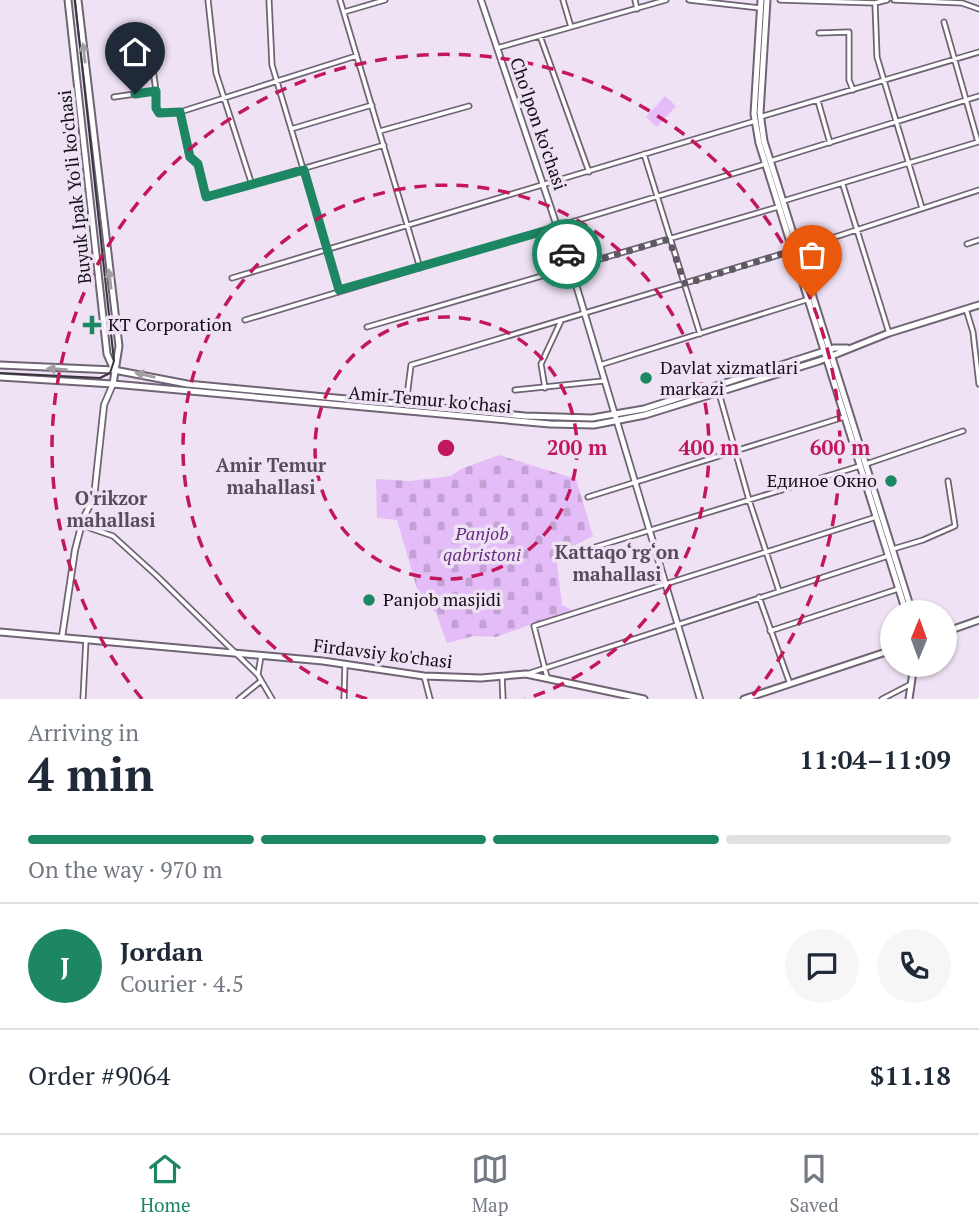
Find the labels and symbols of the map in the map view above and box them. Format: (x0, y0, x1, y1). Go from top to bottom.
pin (105, 22, 165, 94)
one-way arrow (79, 41, 90, 63)
street label: Cho'lpon ko'chasi (505, 54, 573, 193)
street label: Buyuk Ipak Yo'li ko'chasi (52, 89, 96, 285)
courier (532, 219, 602, 289)
pin (782, 225, 842, 297)
one-way arrow (105, 267, 116, 289)
place label: KT Corporation (108, 312, 232, 336)
marker: KT Corporation (82, 315, 102, 335)
place label: Davlat xizmatlari markazi (660, 355, 798, 400)
one-way arrow (46, 363, 68, 374)
one-way arrow (134, 370, 156, 381)
marker: Davlat xizmatlari markazi (638, 370, 654, 386)
street label: Amir Temur ko'chasi (348, 380, 513, 418)
text: 200 m (547, 433, 608, 461)
text: 400 m (679, 433, 740, 461)
text: 600 m (810, 433, 871, 461)
centre of rings (434, 436, 458, 460)
district label: Amir Temur mahallasi (216, 452, 327, 499)
place label: Единое Окно (767, 468, 877, 492)
marker: Единое Окно (883, 473, 899, 489)
district label: O'rikzor mahallasi (67, 485, 155, 532)
park label: Panjob qabristoni (443, 521, 521, 566)
district label: Kattaqo‘rg‘on mahallasi (555, 539, 680, 586)
place label: Panjob masjidi (383, 587, 501, 611)
marker: Panjob masjidi (361, 592, 377, 608)
north arrow (880, 600, 957, 677)
street label: Firdavsiy ko'chasi (312, 633, 454, 673)

